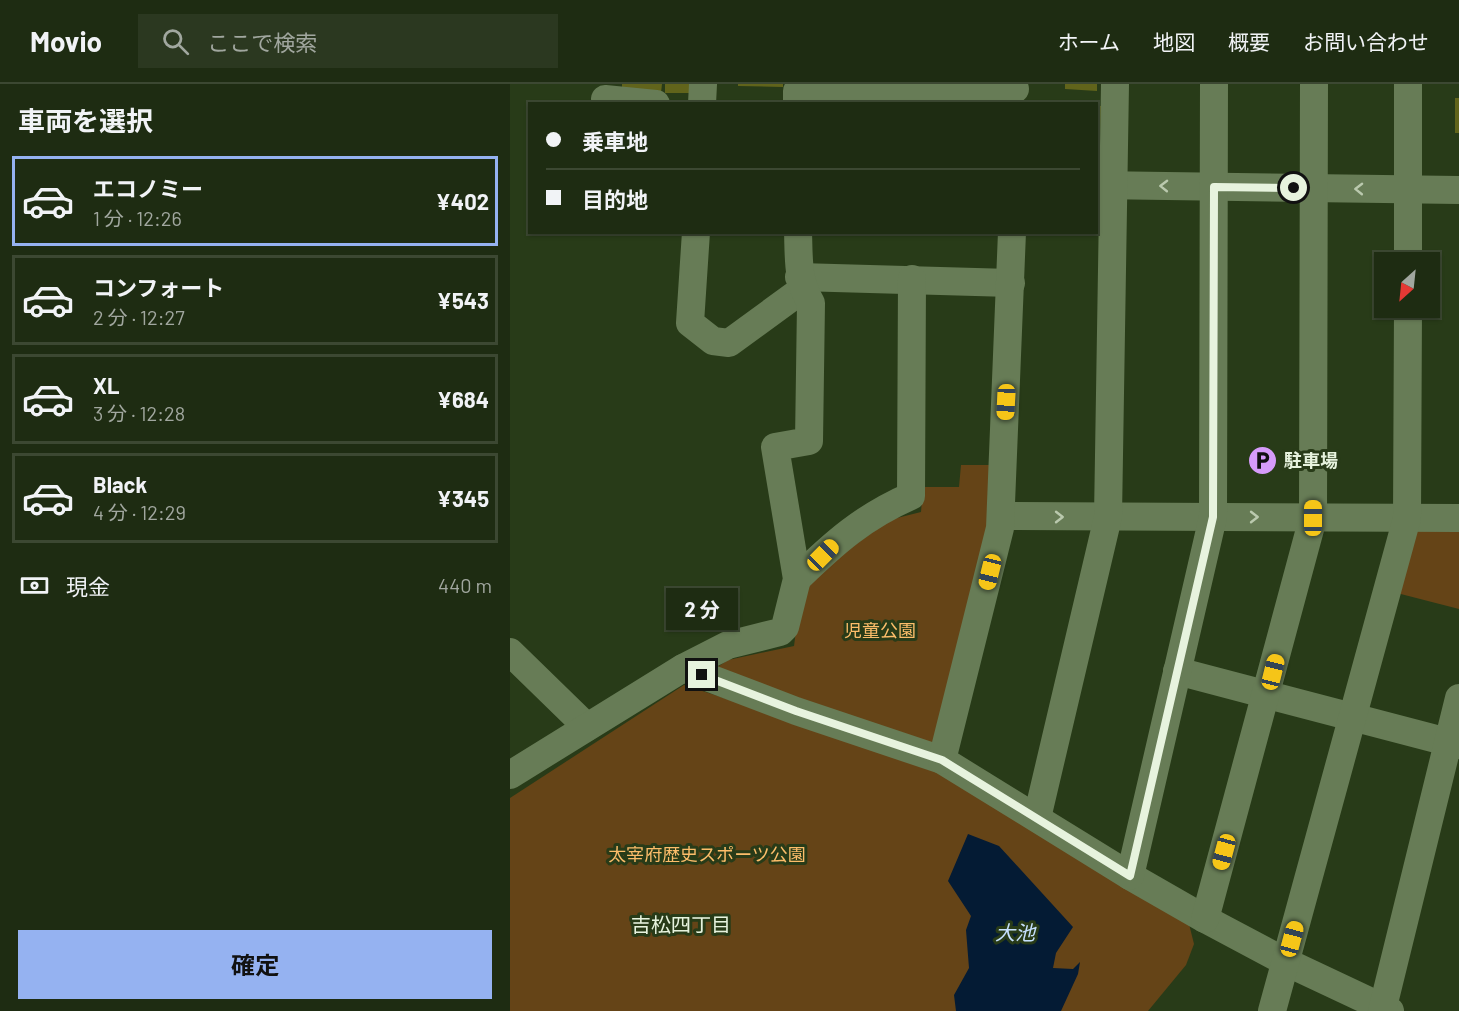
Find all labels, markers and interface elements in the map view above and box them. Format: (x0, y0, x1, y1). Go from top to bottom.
search box (138, 14, 558, 68)
text: Movio (30, 24, 102, 58)
icon: search (159, 25, 192, 58)
text: ここで検索 (207, 29, 317, 55)
text: ホーム (1058, 29, 1120, 54)
text: 地図 (1153, 29, 1195, 54)
text: 概要 (1228, 29, 1270, 54)
text: お問い合わせ (1303, 29, 1429, 54)
text: 車両を選択 (18, 104, 153, 136)
text: 乗車地 (582, 128, 648, 154)
icon: car (21, 174, 75, 228)
route start (1280, 174, 1307, 201)
text: エコノミー (93, 175, 203, 201)
one-way arrow (1159, 180, 1168, 192)
one-way arrow (1354, 183, 1363, 195)
text: 目的地 (582, 186, 648, 212)
text: ¥402 (436, 188, 489, 214)
text: 1 分 · 12:26 (93, 206, 182, 230)
north arrow (1374, 252, 1440, 318)
map controls (1374, 252, 1440, 318)
icon: car (21, 273, 75, 327)
text: コンフォート (93, 274, 224, 300)
text: ¥543 (437, 287, 489, 313)
text: 2 分 · 12:27 (93, 305, 185, 329)
icon: car (21, 372, 75, 426)
text: XL (93, 372, 119, 398)
car (996, 384, 1016, 420)
text: ¥684 (437, 386, 489, 412)
text: 3 分 · 12:28 (93, 401, 185, 425)
parking icon: 駐車場 (1247, 445, 1279, 477)
place label: 駐車場 (1284, 449, 1338, 471)
icon: car (21, 471, 75, 525)
text: Black (93, 471, 147, 497)
text: ¥345 (437, 485, 489, 511)
text: 4 分 · 12:29 (93, 500, 186, 524)
car (1304, 500, 1322, 536)
one-way arrow (1055, 511, 1064, 523)
one-way arrow (1250, 511, 1259, 523)
car (804, 536, 842, 574)
car (977, 552, 1003, 592)
icon: cash (18, 569, 51, 602)
text: 現金 (66, 573, 110, 599)
text: 440 m (438, 573, 492, 597)
callout: 2 分 (666, 588, 738, 630)
text: 2 分 (684, 597, 720, 621)
park label: 児童公園 (844, 619, 916, 641)
car (1260, 652, 1286, 692)
route end (688, 661, 715, 688)
car (1211, 832, 1237, 872)
park label: 太宰府歴史スポーツ公園 (608, 843, 806, 865)
district label: 吉松四丁目 (631, 912, 731, 936)
car (1279, 919, 1305, 959)
water label: 大池 (995, 920, 1037, 944)
button: 確定 (18, 930, 492, 999)

